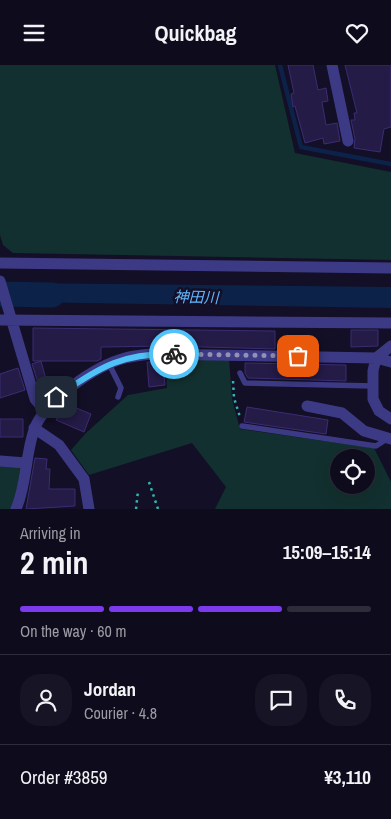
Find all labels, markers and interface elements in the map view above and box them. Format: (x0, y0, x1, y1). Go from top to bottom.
text: Quickbag (154, 18, 237, 48)
icon: menu (20, 19, 48, 47)
icon: heart (343, 19, 371, 47)
water label: 神田川 (173, 286, 221, 308)
courier (149, 329, 199, 379)
pin (277, 335, 319, 377)
icon: bike (160, 340, 188, 368)
icon: bag (284, 342, 312, 370)
pin (35, 376, 77, 418)
icon: home (42, 383, 70, 411)
map controls (330, 449, 375, 494)
button: locate (330, 449, 375, 494)
text: Arriving in (20, 522, 81, 544)
text: 15:09–15:14 (283, 539, 371, 565)
text: 2 min (20, 541, 89, 584)
text: On the way · 60 m (20, 620, 126, 642)
button: person (20, 674, 72, 726)
button: chat (255, 674, 307, 726)
button: phone (319, 674, 371, 726)
text: Jordan (84, 676, 136, 702)
text: Courier · 4.8 (84, 702, 157, 724)
text: Order #3859 (20, 764, 107, 790)
text: ¥3,110 (324, 764, 371, 790)

